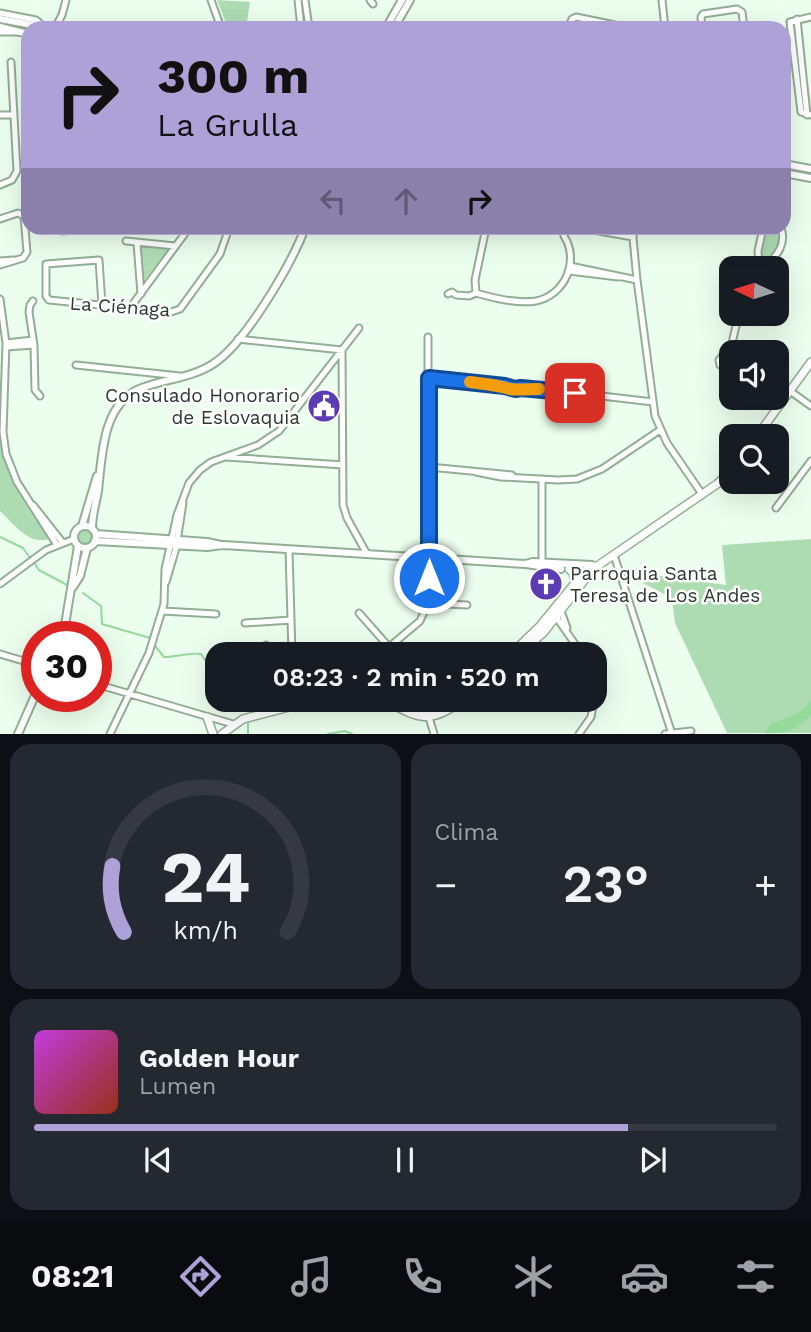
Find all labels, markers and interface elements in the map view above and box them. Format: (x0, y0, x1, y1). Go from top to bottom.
text: 300 m (157, 47, 309, 105)
icon: right (42, 49, 133, 140)
text: La Grulla (157, 106, 298, 144)
icon: left (314, 182, 352, 220)
icon: ahead (387, 182, 425, 220)
icon: right (460, 182, 498, 220)
north arrow (719, 256, 789, 326)
map controls (719, 256, 789, 494)
street label: La Ciénaga (69, 292, 171, 321)
button: sound (719, 340, 789, 410)
pin (545, 363, 605, 423)
icon: arrive (556, 374, 594, 412)
place label: Consulado Honorario de Eslovaquia (105, 384, 300, 429)
public building icon: Consulado Honorario de Eslovaquia (305, 387, 343, 425)
button: search (719, 424, 789, 494)
position arrow (392, 541, 466, 615)
place label: Parroquia Santa Teresa de Los Andes (570, 562, 760, 607)
church icon: Parroquia Santa Teresa de Los Andes (527, 565, 565, 603)
speed limit sign: 30 (21, 621, 112, 712)
text: 08:23 · 2 min · 520 m (272, 662, 540, 692)
text: Clima (435, 819, 498, 846)
text: 24 (160, 835, 250, 921)
text: 23° (563, 854, 649, 915)
text: − (435, 863, 457, 907)
text: + (754, 863, 777, 907)
text: km/h (173, 916, 237, 945)
text: Golden Hour (139, 1043, 299, 1073)
text: Lumen (139, 1073, 216, 1100)
icon: previous (139, 1141, 177, 1179)
icon: pause (386, 1141, 424, 1179)
icon: next (634, 1141, 672, 1179)
icon: directions (176, 1252, 225, 1301)
icon: music (287, 1252, 336, 1301)
icon: phone (398, 1252, 447, 1301)
icon: climate (509, 1252, 558, 1301)
icon: car (620, 1252, 669, 1301)
icon: filters (731, 1252, 780, 1301)
text: 08:21 (31, 1257, 114, 1295)

